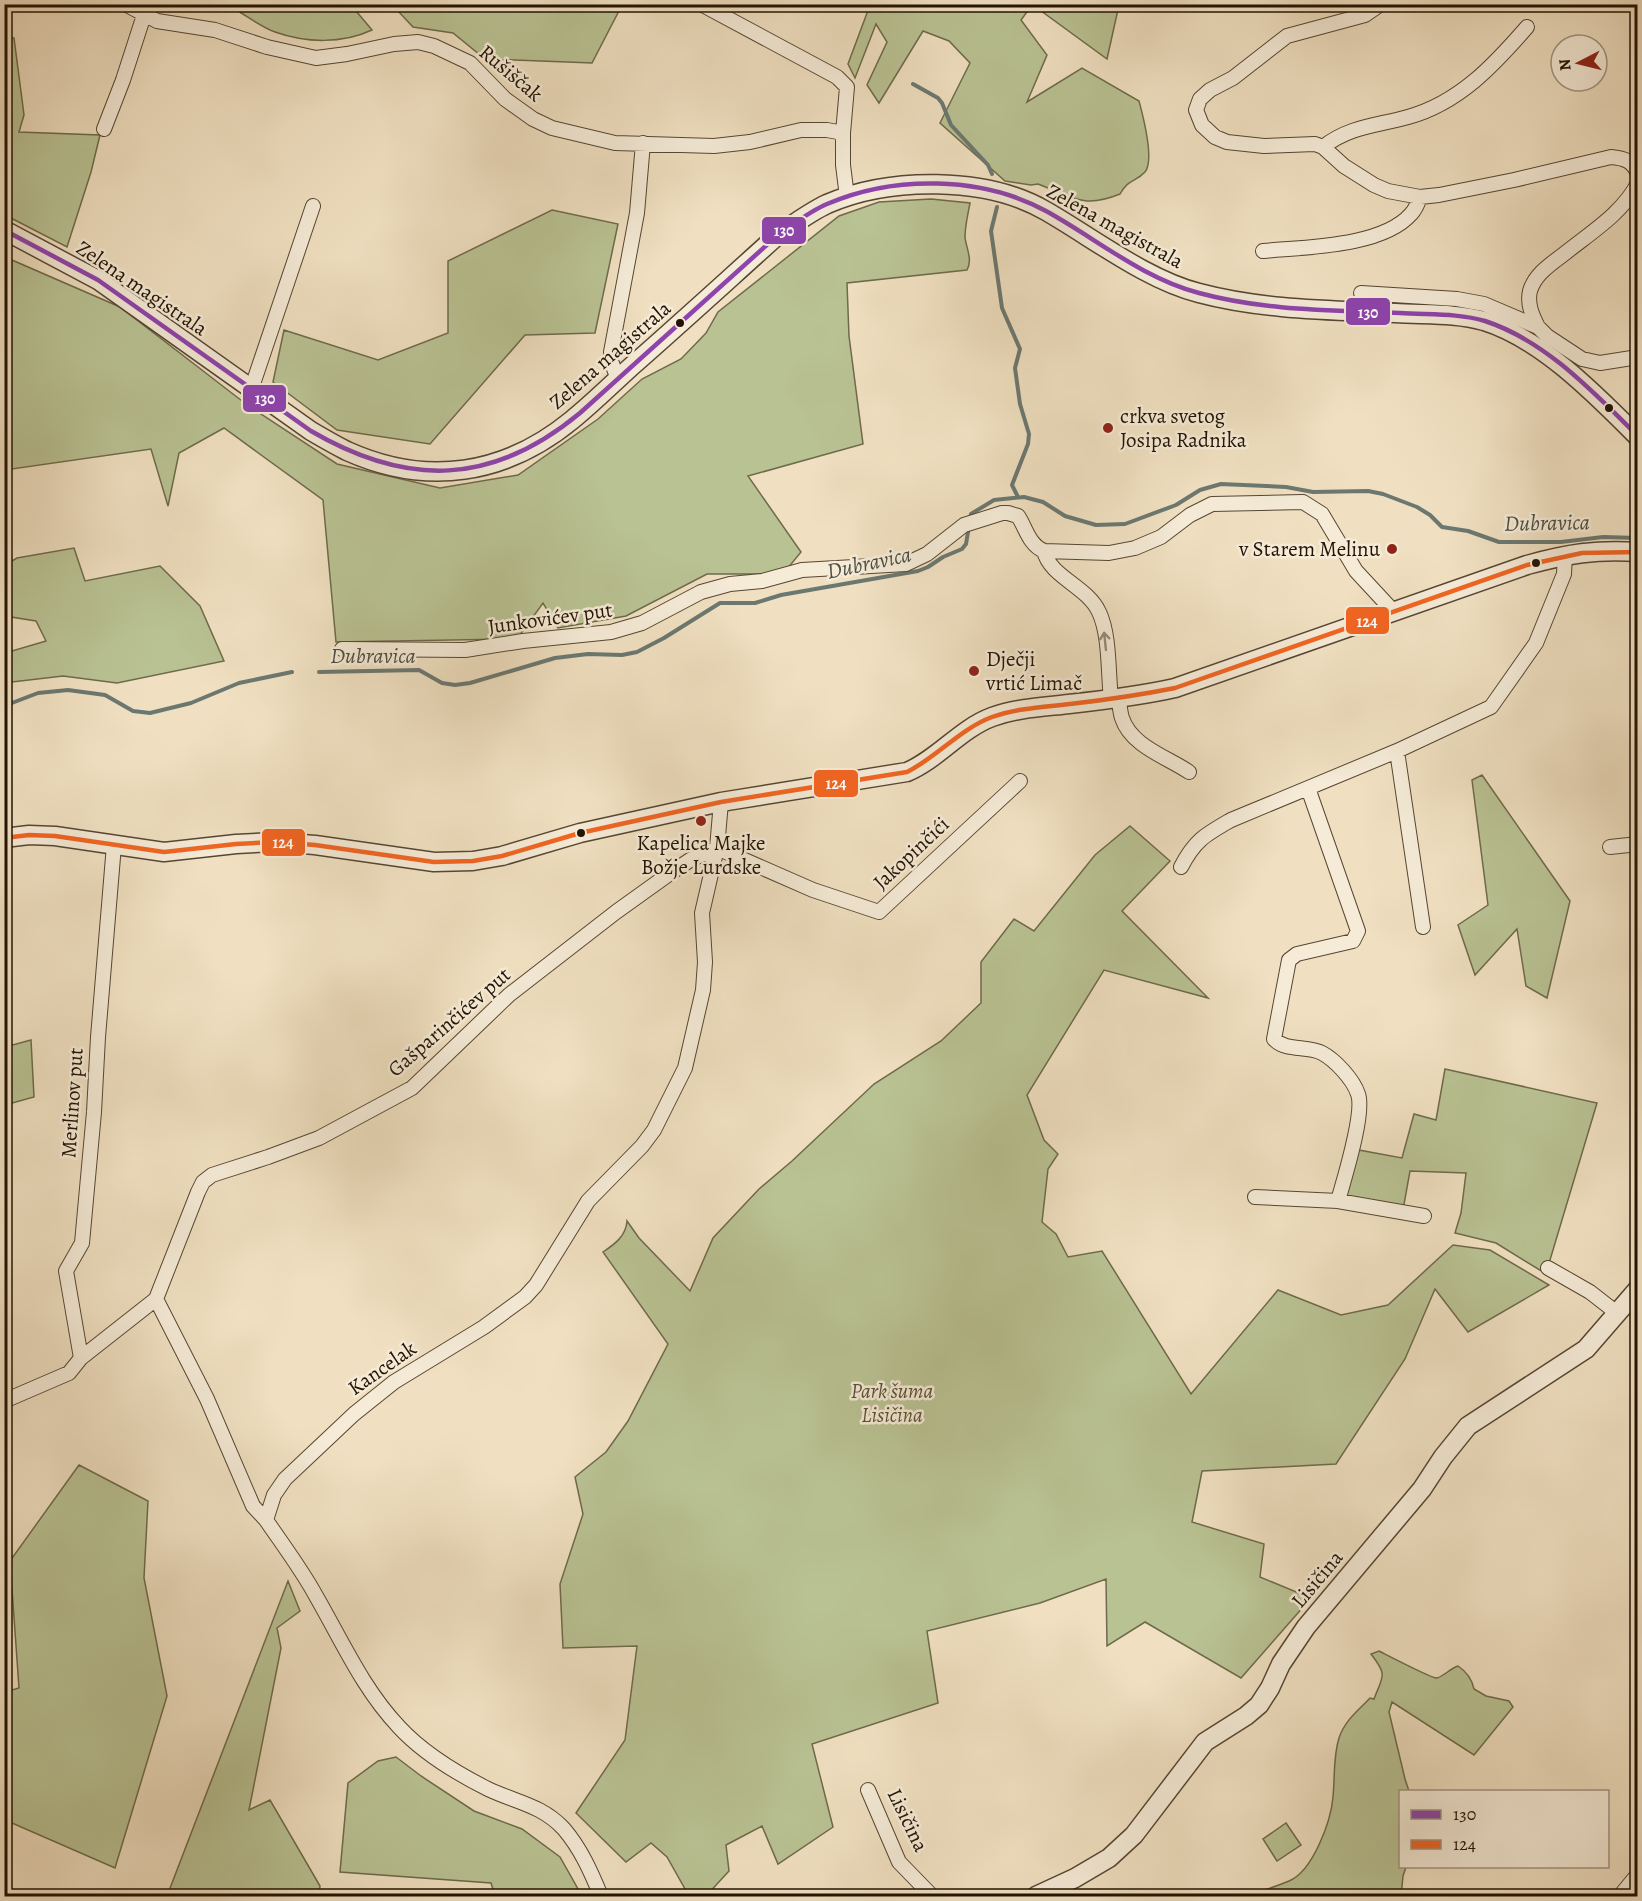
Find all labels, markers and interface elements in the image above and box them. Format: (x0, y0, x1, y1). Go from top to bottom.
north arrow (1549, 33, 1609, 93)
street label: Rušiščak (473, 38, 549, 108)
text: N (1553, 57, 1577, 72)
street label: Zelena magistrala (1042, 177, 1189, 275)
line badge: 130 (761, 216, 807, 245)
text: 130 (774, 220, 794, 242)
street label: Zelena magistrala (71, 234, 213, 342)
street label: Zelena magistrala (543, 294, 677, 416)
line badge: 130 (1345, 297, 1391, 326)
text: 130 (1358, 302, 1378, 324)
unlabelled marker (674, 317, 686, 329)
line badge: 130 (242, 384, 287, 413)
text: 130 (255, 388, 275, 410)
place label: crkva svetog Josipa Radnika (1120, 402, 1247, 454)
unlabelled marker (1603, 402, 1615, 414)
marker: crkva svetog Josipa Radnika (1101, 421, 1115, 435)
water label: Dubravica (1504, 507, 1590, 539)
place label: v Starem Melinu (1238, 535, 1381, 563)
water label: Dubravica (824, 539, 914, 587)
marker: v Starem Melinu (1385, 542, 1399, 556)
unlabelled marker (1530, 557, 1542, 569)
street label: Junkovićev put (486, 595, 614, 641)
line badge: 124 (1345, 606, 1390, 635)
text: 124 (1357, 611, 1378, 633)
one-way arrow (1099, 632, 1110, 652)
water label: Dubravica (330, 641, 416, 671)
place label: Dječji vrtić Limač (985, 645, 1082, 697)
marker: Dječji vrtić Limač (967, 664, 981, 678)
line badge: 124 (813, 769, 859, 798)
text: 124 (826, 773, 847, 795)
street label: Jakopinčići (867, 810, 955, 896)
marker: Kapelica Majke Božje Lurdske (694, 814, 708, 828)
unlabelled marker (575, 827, 587, 839)
line badge: 124 (261, 828, 306, 857)
place label: Kapelica Majke Božje Lurdske (637, 829, 765, 881)
text: 124 (273, 832, 294, 854)
street label: Gašparinčićev put (382, 961, 516, 1083)
street label: Merlinov put (54, 1047, 90, 1159)
street label: Kancelak (342, 1334, 422, 1402)
park label: Park šuma Lisičina (851, 1377, 934, 1429)
street label: Lisičina (1285, 1544, 1349, 1614)
street label: Lisičina (881, 1784, 935, 1856)
legend (1399, 1790, 1609, 1868)
text: 130 (1453, 1802, 1476, 1826)
text: 124 (1453, 1832, 1476, 1856)

